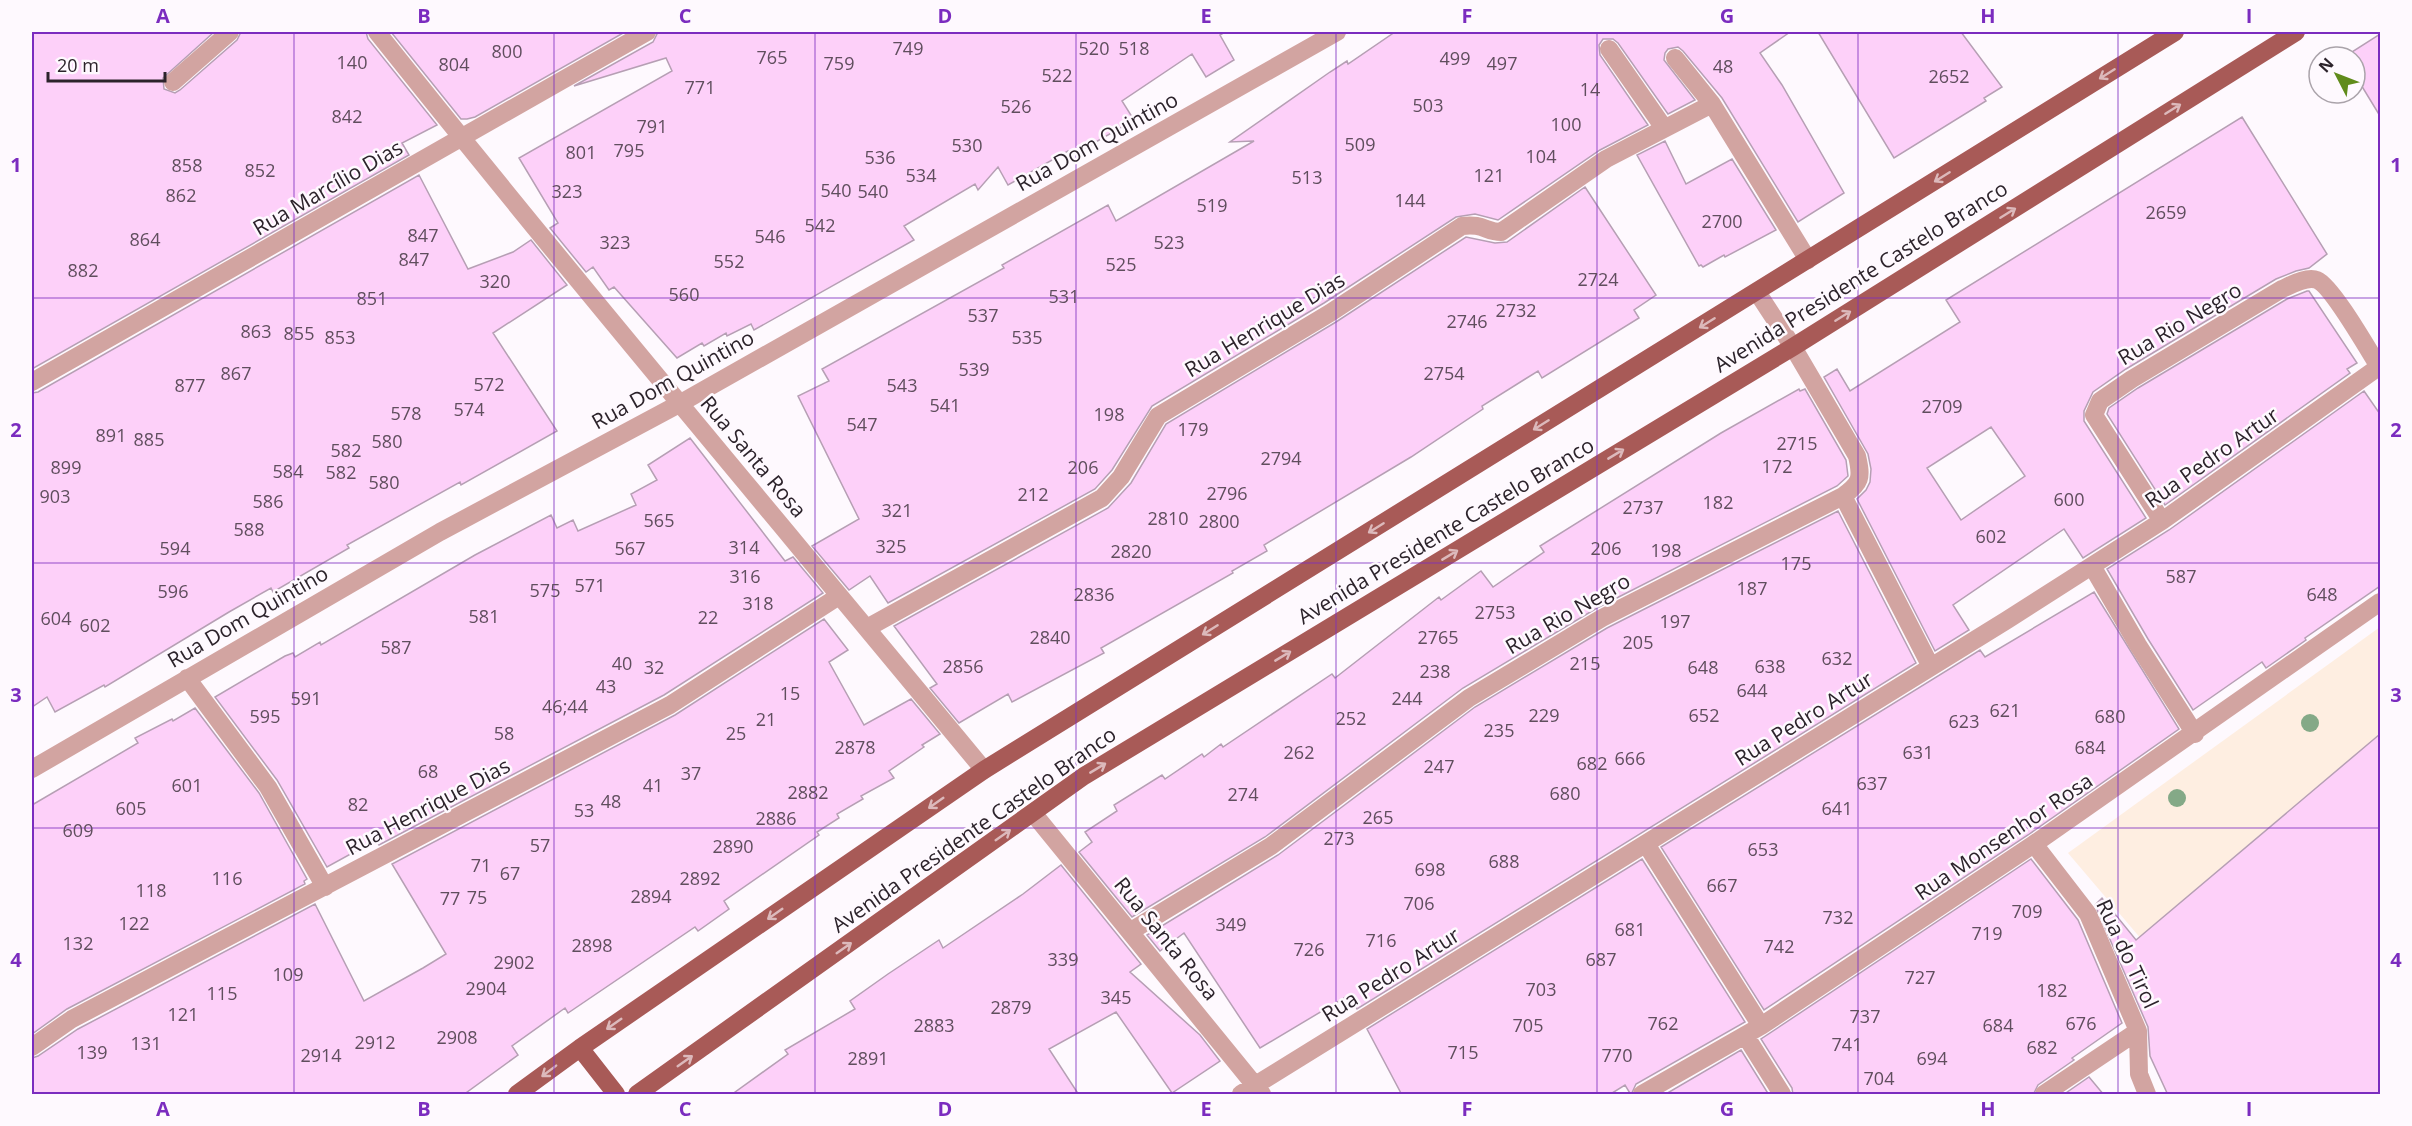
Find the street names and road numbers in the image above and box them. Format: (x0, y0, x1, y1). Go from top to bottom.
street label: Rua Dom Quintino (1010, 85, 1183, 197)
street label: Rua Marcílio Dias (248, 133, 407, 241)
street label: Avenida Presidente Castelo Branco (1708, 174, 2013, 378)
street label: Rua Henrique Dias (1179, 265, 1350, 383)
street label: Rua Rio Negro (2112, 275, 2247, 371)
street label: Rua Dom Quintino (586, 323, 759, 435)
street label: Rua Santa Rosa (695, 390, 813, 523)
street label: Rua Pedro Artur (2139, 400, 2284, 514)
street label: Avenida Presidente Castelo Branco (1292, 430, 1599, 630)
street label: Rua Dom Quintino (162, 559, 333, 674)
street label: Rua Rio Negro (1500, 566, 1635, 660)
street label: Rua Pedro Artur (1729, 664, 1878, 772)
street label: Avenida Presidente Castelo Branco (826, 720, 1121, 939)
street label: Rua Henrique Dias (341, 751, 515, 861)
street label: Rua Monsenhor Rosa (1909, 766, 2098, 906)
street label: Rua Santa Rosa (1108, 871, 1225, 1006)
street label: Rua do Tirol (2090, 895, 2165, 1013)
street label: Rua Pedro Artur (1316, 920, 1465, 1028)

